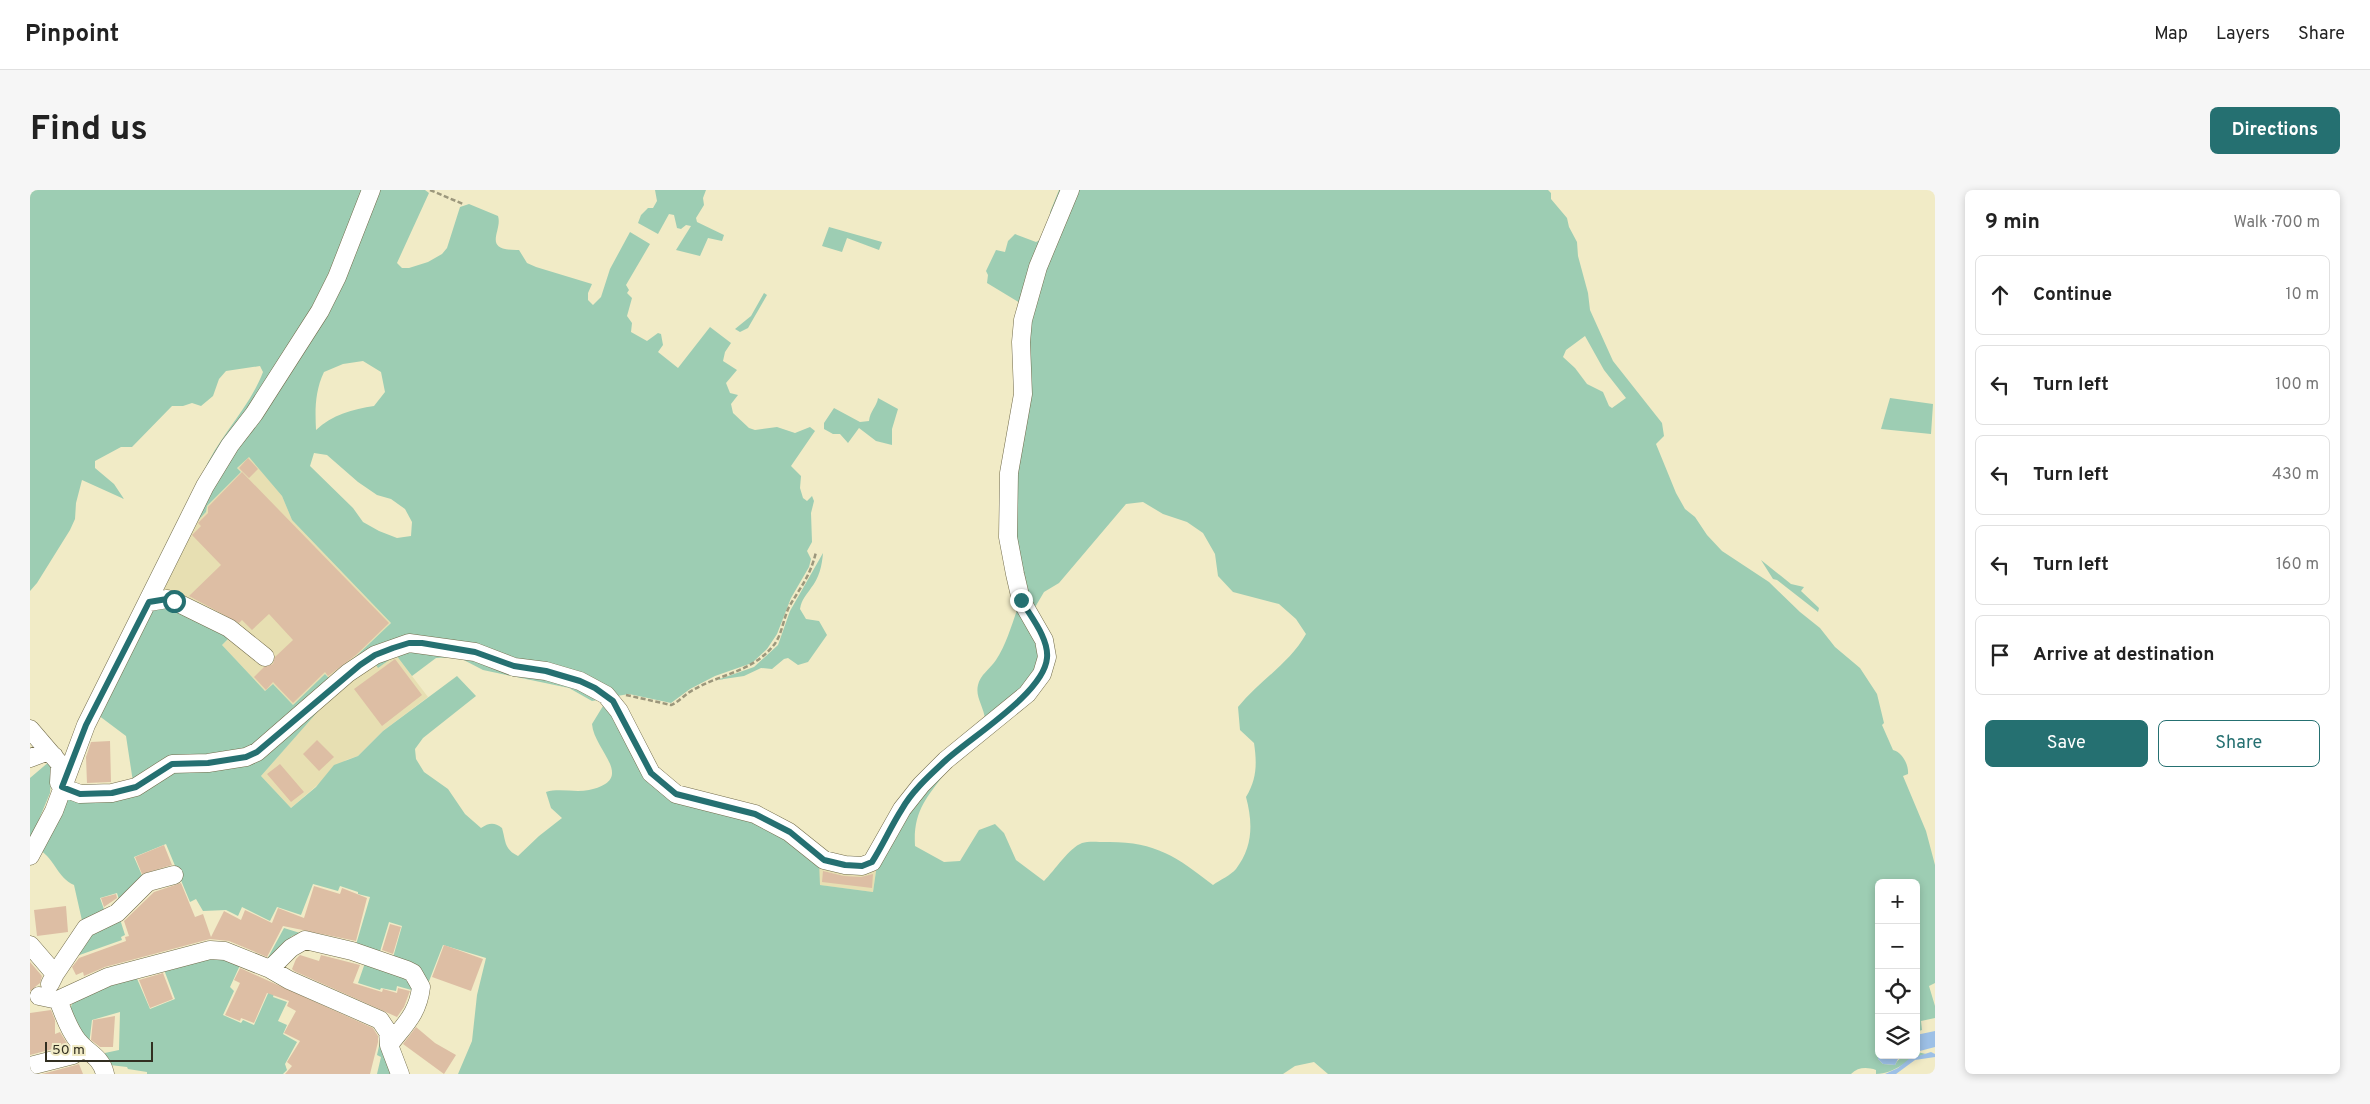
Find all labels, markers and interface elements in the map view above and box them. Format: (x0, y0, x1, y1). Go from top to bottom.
text: Pinpoint (25, 20, 119, 50)
text: Map (2154, 23, 2188, 46)
text: Layers (2216, 23, 2270, 46)
text: Share (2298, 23, 2345, 46)
button: Directions (2210, 107, 2340, 154)
text: Find us (30, 108, 148, 152)
text: 9 min (1985, 209, 2040, 236)
text: Walk · 700 m (2233, 213, 2320, 233)
icon: ahead (1986, 281, 2014, 309)
text: Continue (2033, 283, 2112, 307)
text: 10 m (2285, 285, 2319, 305)
icon: left (1986, 371, 2014, 399)
text: Turn left (2033, 373, 2109, 397)
text: 100 m (2275, 375, 2319, 395)
icon: left (1986, 461, 2014, 489)
text: Turn left (2033, 463, 2109, 487)
text: 430 m (2272, 465, 2319, 485)
icon: left (1986, 551, 2014, 579)
text: Turn left (2033, 553, 2109, 577)
text: 160 m (2276, 555, 2319, 575)
route end (1010, 589, 1033, 612)
route start (163, 590, 186, 613)
icon: arrive (1986, 641, 2014, 669)
text: Arrive at destination (2033, 643, 2214, 667)
button: Save (1985, 720, 2148, 767)
button: Share (2158, 720, 2320, 767)
map controls (1875, 879, 1920, 1059)
button: + (1875, 879, 1920, 924)
button: − (1875, 924, 1920, 969)
button: locate (1875, 969, 1920, 1014)
button: layers (1875, 1014, 1920, 1059)
scale bar (45, 1039, 152, 1062)
text: 50 m (52, 1042, 85, 1059)

